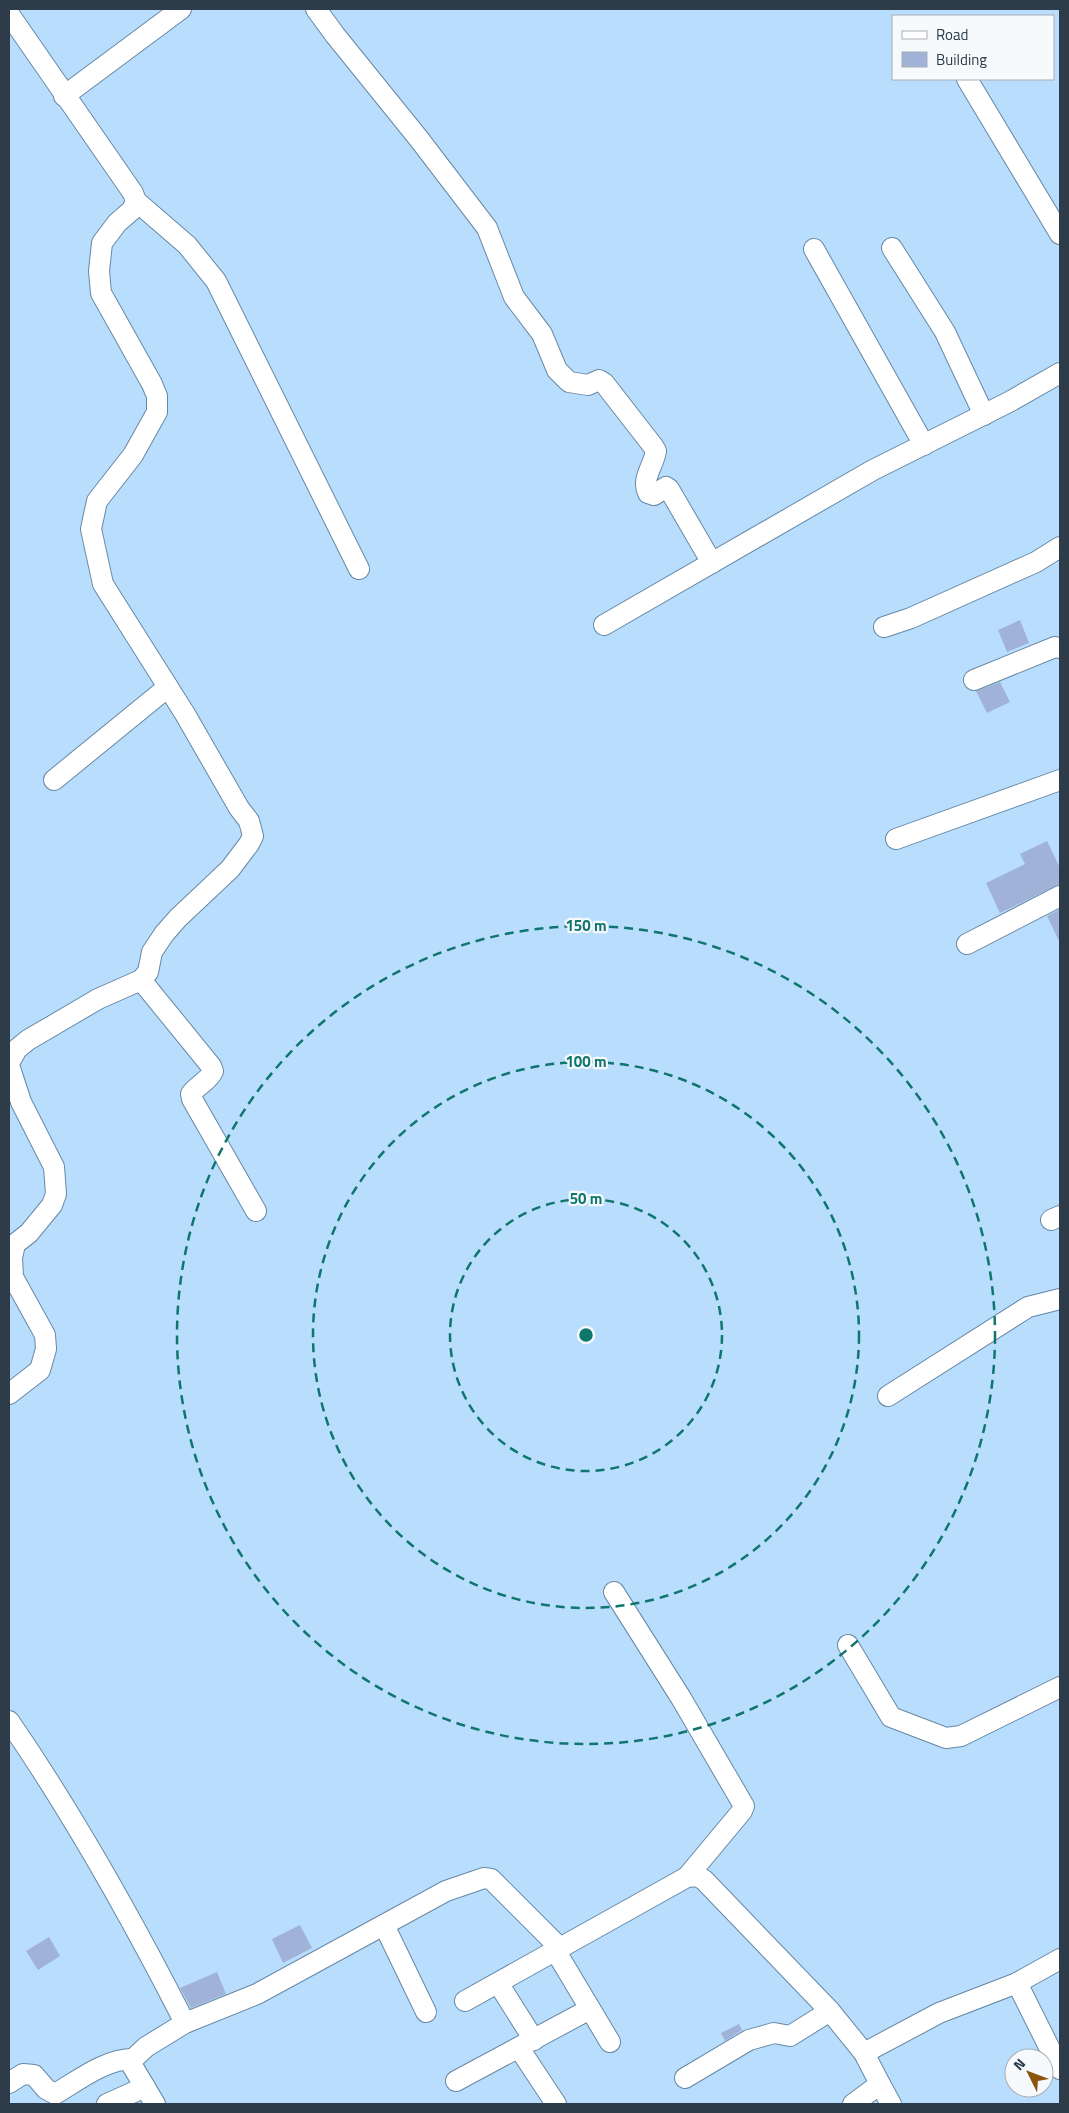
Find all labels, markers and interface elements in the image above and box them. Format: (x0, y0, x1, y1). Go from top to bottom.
legend (892, 15, 1054, 80)
text: Road (936, 23, 968, 46)
text: Building (936, 48, 987, 71)
text: 150 m (565, 914, 607, 937)
text: 100 m (565, 1050, 607, 1073)
text: 50 m (570, 1187, 602, 1210)
centre of rings (577, 1326, 595, 1344)
north arrow (1004, 2048, 1054, 2098)
text: N (1008, 2053, 1030, 2075)

